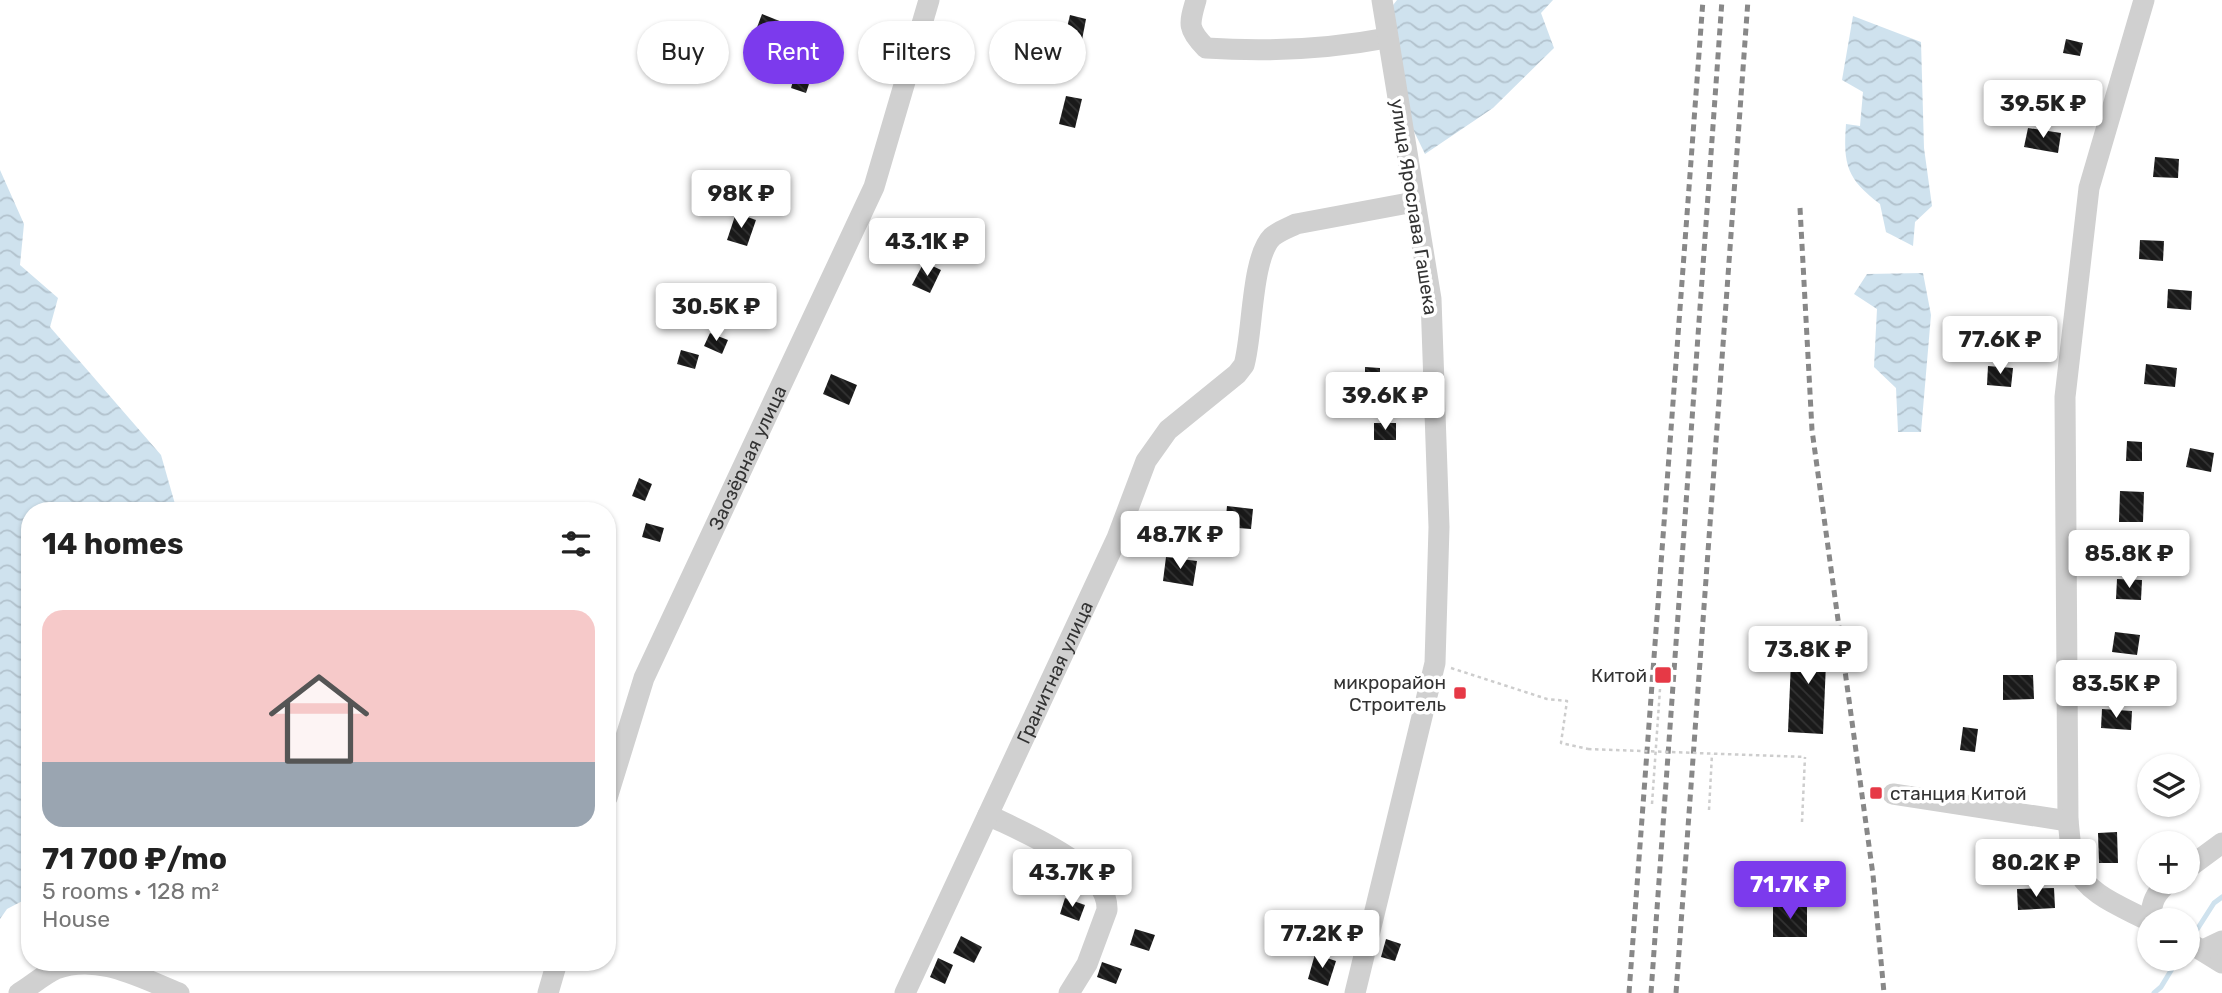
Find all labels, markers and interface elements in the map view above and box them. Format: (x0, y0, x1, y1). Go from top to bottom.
chip: Buy (637, 21, 729, 84)
chip: Rent (743, 21, 844, 84)
chip: Filters (858, 21, 975, 84)
chip: New (989, 21, 1086, 84)
pin: 39.5K ₽ (1978, 80, 2108, 140)
text: 39.5K ₽ (2000, 89, 2086, 117)
street label: улица Ярослава Гашека (1386, 97, 1442, 317)
pin: 98K ₽ (692, 170, 790, 230)
text: 98K ₽ (708, 179, 774, 207)
pin: 43.1K ₽ (862, 218, 992, 278)
text: 43.1K ₽ (885, 227, 969, 255)
pin: 30.5K ₽ (651, 284, 781, 343)
text: 30.5K ₽ (672, 292, 760, 320)
pin: 77.6K ₽ (1935, 316, 2065, 376)
text: 77.6K ₽ (1958, 325, 2042, 353)
pin: 39.6K ₽ (1320, 372, 1450, 432)
text: 39.6K ₽ (1342, 381, 1428, 409)
street label: Заозёрная улица (704, 382, 791, 533)
pin: 48.7K ₽ (1115, 512, 1245, 571)
text: 48.7K ₽ (1137, 520, 1223, 548)
icon: filters (557, 525, 595, 563)
text: 14 homes (42, 526, 184, 562)
pin: 85.8K ₽ (2064, 530, 2194, 590)
text: 85.8K ₽ (2085, 539, 2173, 567)
street label: Гранитная улица (1011, 597, 1098, 747)
pin: 73.8K ₽ (1743, 626, 1873, 686)
text: 73.8K ₽ (1765, 635, 1851, 663)
icon: home (256, 656, 382, 782)
pin: 83.5K ₽ (2051, 660, 2181, 720)
place label: Китой (1591, 664, 1647, 687)
marker: Китой (1653, 665, 1673, 685)
text: 83.5K ₽ (2072, 669, 2160, 697)
place label: микрорайон Строитель (1333, 671, 1446, 716)
marker: микрорайон Строитель (1452, 685, 1468, 701)
map controls (2137, 754, 2200, 971)
button: layers (2137, 754, 2200, 817)
place label: станция Китой (1890, 782, 2027, 805)
marker: станция Китой (1868, 785, 1884, 801)
button: + (2137, 831, 2200, 894)
pin: 80.2K ₽ (1971, 839, 2101, 899)
text: 71 700 ₽/mo (42, 841, 227, 877)
text: 80.2K ₽ (1991, 848, 2081, 876)
pin: 43.7K ₽ (1007, 850, 1137, 909)
text: 43.7K ₽ (1029, 858, 1115, 886)
pin: 71.7K ₽ (1725, 862, 1855, 921)
text: 71.7K ₽ (1750, 870, 1830, 898)
text: 5 rooms · 128 m² (42, 877, 219, 905)
text: House (42, 905, 110, 933)
button: − (2137, 908, 2200, 971)
pin: 77.2K ₽ (1257, 911, 1387, 970)
text: 77.2K ₽ (1280, 919, 1364, 947)

